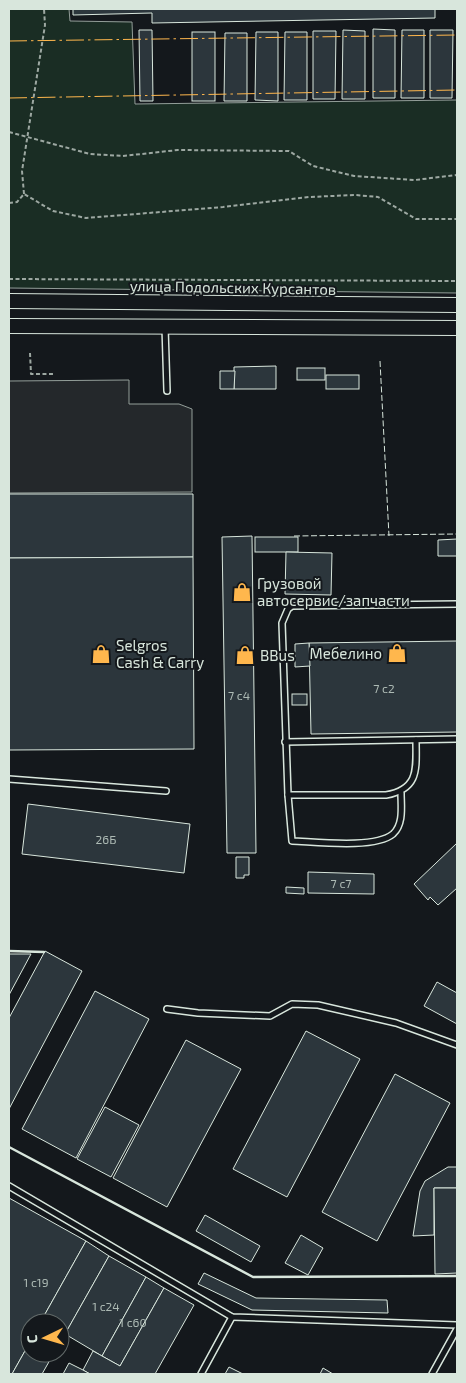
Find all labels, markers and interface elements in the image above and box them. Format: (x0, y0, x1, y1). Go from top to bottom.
street label: улица Подольских Курсантов (130, 276, 336, 299)
place label: Грузовой автосервис/запчасти (257, 574, 410, 609)
shop icon: Грузовой автосервис/запчасти (231, 581, 253, 603)
place label: Selgros Cash & Carry (116, 636, 204, 671)
shop icon: Мебелино (386, 642, 408, 664)
shop icon: Selgros Cash & Carry (90, 643, 112, 665)
shop icon: BBus (234, 644, 256, 666)
place label: Мебелино (310, 644, 382, 662)
place label: BBus (260, 646, 295, 664)
house number: 7 с2 (373, 681, 395, 695)
house number: 7 с4 (228, 688, 250, 702)
house number: 26Б (96, 832, 116, 846)
house number: 7 с7 (331, 876, 351, 890)
house number: 1 с19 (24, 1275, 49, 1289)
house number: 1 с24 (92, 1299, 120, 1313)
north arrow (20, 1313, 70, 1363)
house number: 1 с60 (119, 1315, 147, 1329)
text: С (23, 1334, 40, 1344)

